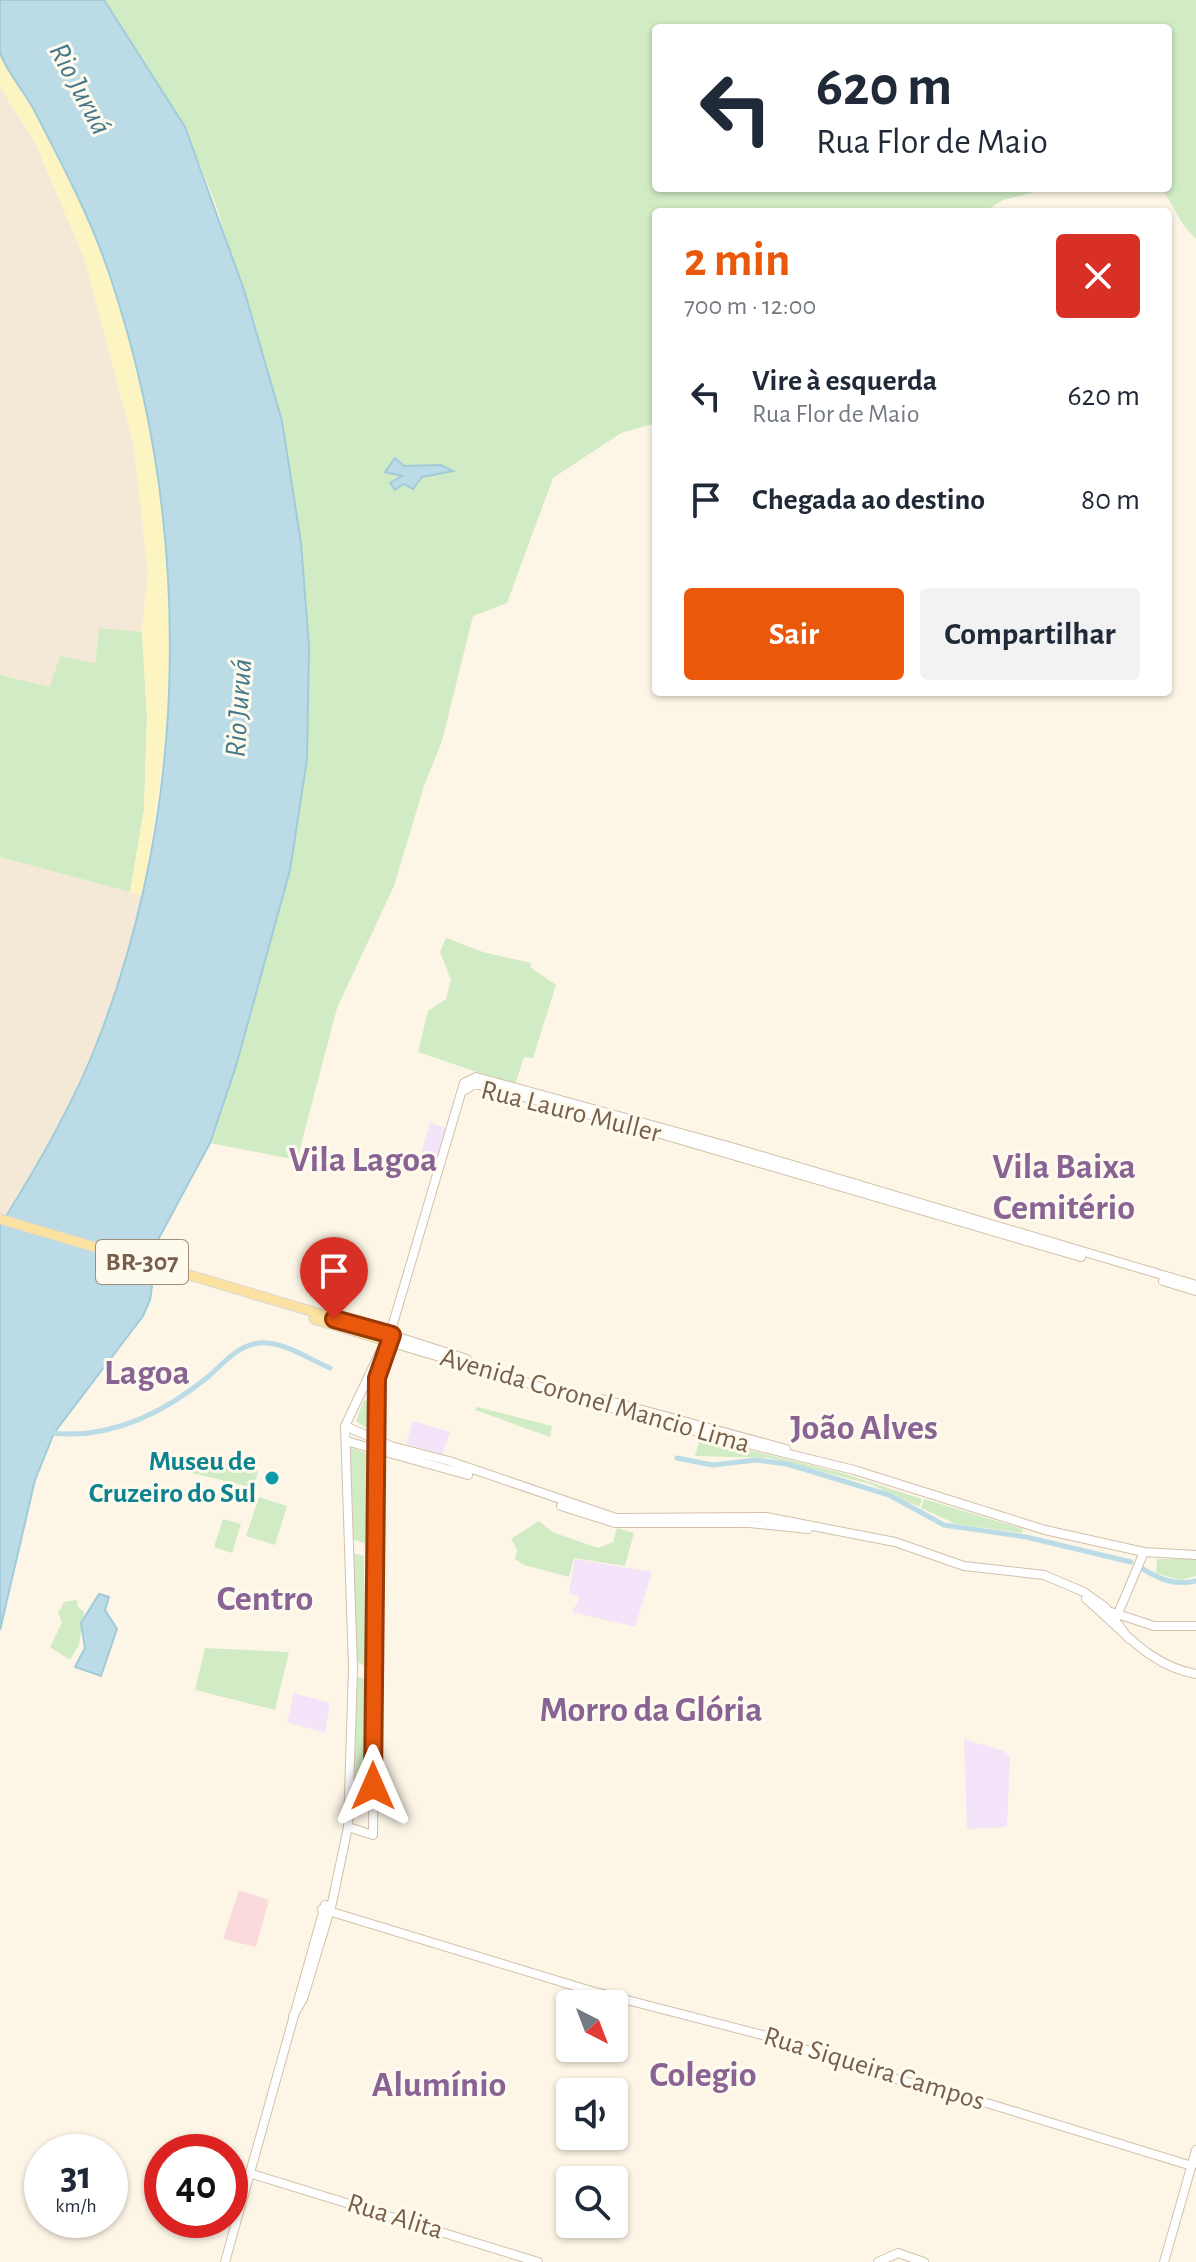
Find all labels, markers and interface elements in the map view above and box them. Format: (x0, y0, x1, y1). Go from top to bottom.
water label: Rio Juruá (44, 38, 116, 140)
icon: left (684, 56, 788, 160)
text: 620 m (816, 59, 952, 115)
text: Rua Flor de Maio (816, 124, 1048, 160)
button: close (1056, 234, 1140, 318)
text: 2 min (684, 237, 791, 285)
text: 700 m · 12:00 (684, 293, 816, 319)
text: Vire à esquerda (752, 366, 937, 396)
icon: left (684, 374, 728, 418)
text: 620 m (1067, 381, 1140, 411)
text: Rua Flor de Maio (752, 401, 919, 427)
icon: arrive (684, 478, 728, 522)
text: Chegada ao destino (752, 485, 985, 515)
text: 80 m (1081, 485, 1140, 515)
button: Sair (684, 588, 904, 680)
button: Compartilhar (920, 588, 1140, 680)
water label: Rio Juruá (221, 658, 257, 758)
street label: Rua Lauro Muller (478, 1076, 664, 1148)
district label: Vila Lagoa (289, 1142, 437, 1178)
district label: Vila Baixa Cemitério (992, 1149, 1136, 1226)
pin (300, 1237, 368, 1319)
road number: BR-307 (96, 1240, 188, 1284)
icon: arrive (312, 1249, 356, 1293)
street label: Avenida Coronel Mancio Lima (437, 1343, 753, 1459)
district label: Lagoa (104, 1355, 190, 1391)
district label: João Alves (790, 1410, 938, 1446)
place label: Museu de Cruzeiro do Sul (89, 1448, 256, 1508)
marker: Museu de Cruzeiro do Sul (263, 1469, 281, 1487)
district label: Centro (217, 1581, 313, 1617)
district label: Morro da Glória (539, 1692, 763, 1728)
position arrow (331, 1744, 415, 1828)
north arrow (556, 1990, 628, 2062)
map controls (556, 1990, 628, 2238)
street label: Rua Siqueira Campos (760, 2022, 988, 2116)
district label: Colegio (649, 2057, 757, 2093)
district label: Alumínio (372, 2067, 506, 2103)
button: sound (556, 2078, 628, 2150)
speed limit sign: 40 (144, 2134, 248, 2238)
text: 31 (60, 2156, 92, 2196)
button: search (556, 2166, 628, 2238)
street label: Rua Alita (344, 2189, 446, 2245)
text: km/h (55, 2196, 97, 2216)

